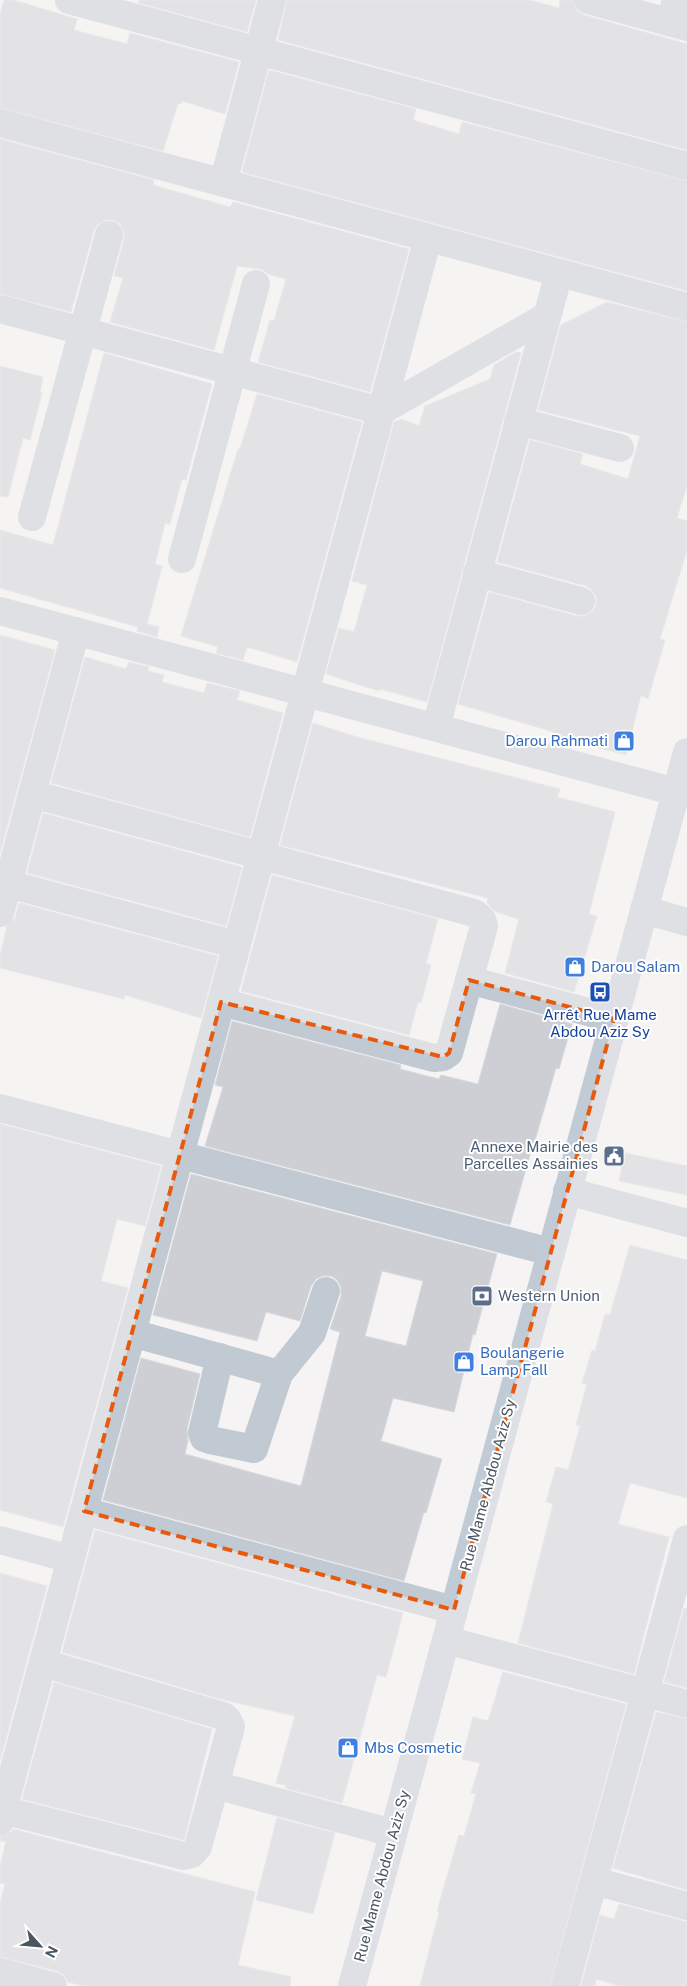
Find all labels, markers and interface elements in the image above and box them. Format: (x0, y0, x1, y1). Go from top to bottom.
shop icon: Darou Rahmati (612, 729, 636, 753)
place label: Darou Rahmati (505, 732, 608, 749)
shop icon: Darou Salam (563, 955, 587, 979)
place label: Darou Salam (591, 958, 680, 975)
bus stop icon: Arrêt Rue Mame Abdou Aziz Sy (588, 980, 612, 1004)
place label: Arrêt Rue Mame Abdou Aziz Sy (543, 1006, 657, 1040)
place label: Annexe Mairie des Parcelles Assainies (464, 1138, 598, 1172)
public building icon: Annexe Mairie des Parcelles Assainies (602, 1144, 626, 1168)
bank icon: Western Union (470, 1284, 494, 1308)
place label: Western Union (498, 1287, 600, 1304)
place label: Boulangerie Lamp Fall (480, 1344, 564, 1378)
shop icon: Boulangerie Lamp Fall (452, 1350, 476, 1374)
street label: Rue Mame Abdou Aziz Sy (456, 1397, 519, 1573)
shop icon: Mbs Cosmetic (336, 1736, 360, 1760)
place label: Mbs Cosmetic (364, 1739, 463, 1756)
street label: Rue Mame Abdou Aziz Sy (350, 1788, 413, 1964)
north arrow (15, 1921, 65, 1971)
text: N (42, 1943, 61, 1960)

